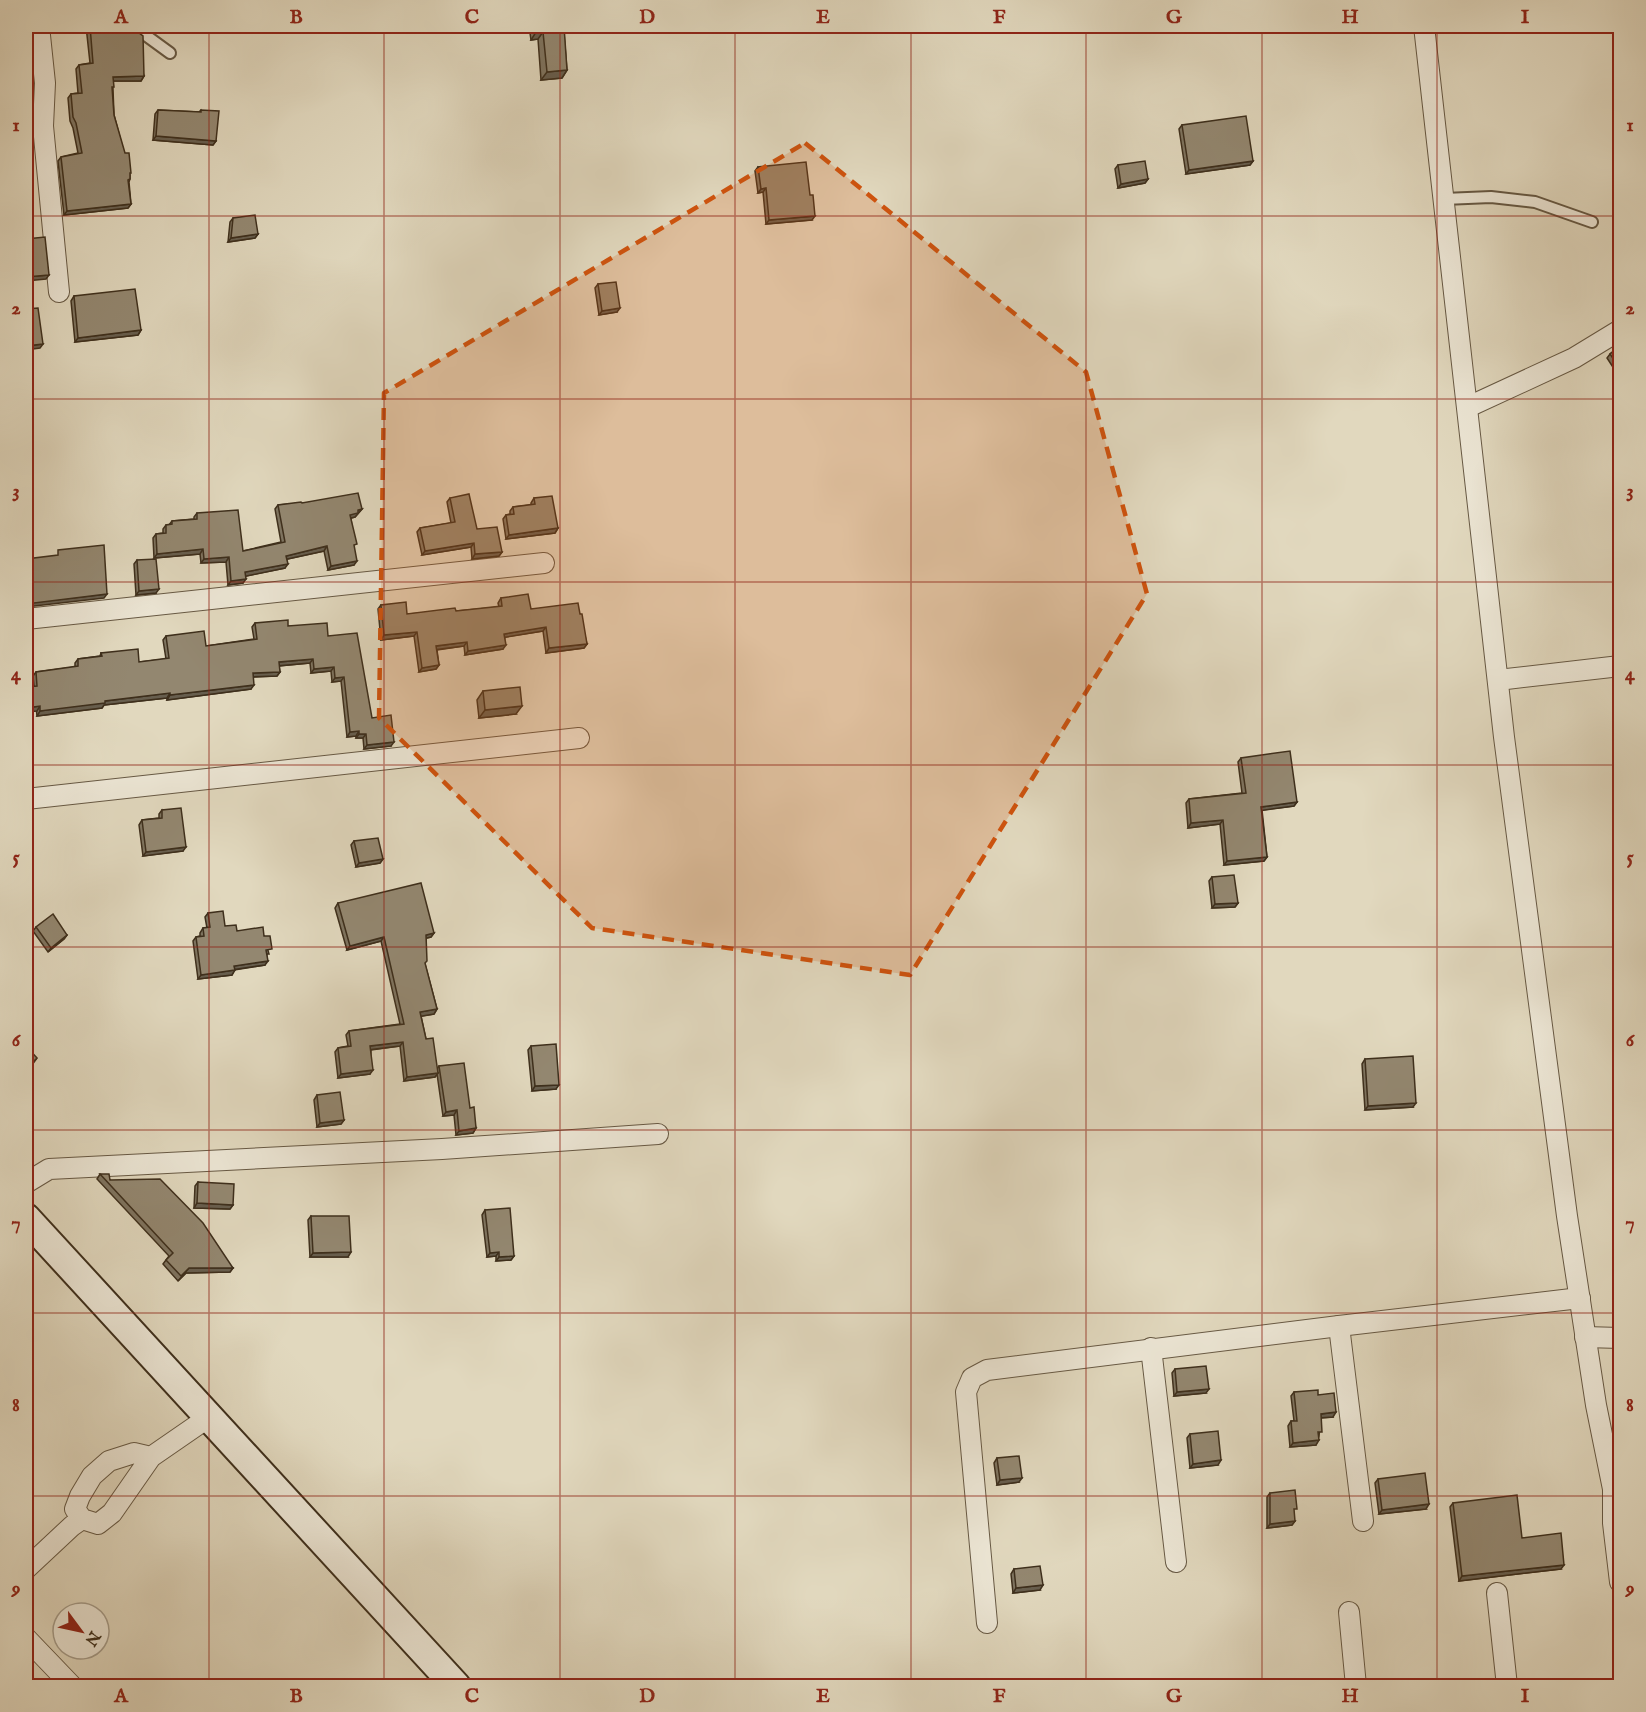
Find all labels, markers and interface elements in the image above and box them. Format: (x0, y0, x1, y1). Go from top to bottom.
text: A (113, 5, 129, 30)
text: B (289, 5, 303, 30)
text: C (465, 5, 479, 30)
text: D (639, 5, 655, 30)
text: E (816, 5, 830, 30)
text: F (993, 5, 1006, 30)
text: G (1166, 5, 1183, 30)
text: H (1341, 5, 1359, 30)
text: I (1521, 5, 1530, 30)
text: 1 (12, 113, 20, 138)
text: 1 (1626, 113, 1634, 138)
text: 2 (11, 296, 21, 321)
text: 2 (1625, 296, 1635, 321)
text: 3 (12, 479, 20, 504)
text: 3 (1626, 479, 1634, 504)
text: 4 (11, 662, 22, 687)
text: 4 (1625, 662, 1636, 687)
text: 5 (12, 845, 20, 870)
text: 5 (1626, 845, 1634, 870)
text: 6 (12, 1028, 22, 1053)
text: 6 (1626, 1028, 1636, 1053)
text: 7 (11, 1211, 21, 1236)
text: 7 (1625, 1211, 1635, 1236)
text: 8 (12, 1393, 20, 1418)
text: 8 (1626, 1393, 1634, 1418)
text: 9 (11, 1576, 21, 1601)
text: 9 (1625, 1576, 1635, 1601)
north arrow (51, 1601, 111, 1661)
text: N (80, 1626, 105, 1649)
text: A (113, 1684, 129, 1709)
text: B (289, 1684, 303, 1709)
text: C (465, 1684, 479, 1709)
text: D (639, 1684, 655, 1709)
text: E (816, 1684, 830, 1709)
text: F (993, 1684, 1006, 1709)
text: G (1166, 1684, 1183, 1709)
text: H (1341, 1684, 1359, 1709)
text: I (1521, 1684, 1530, 1709)

